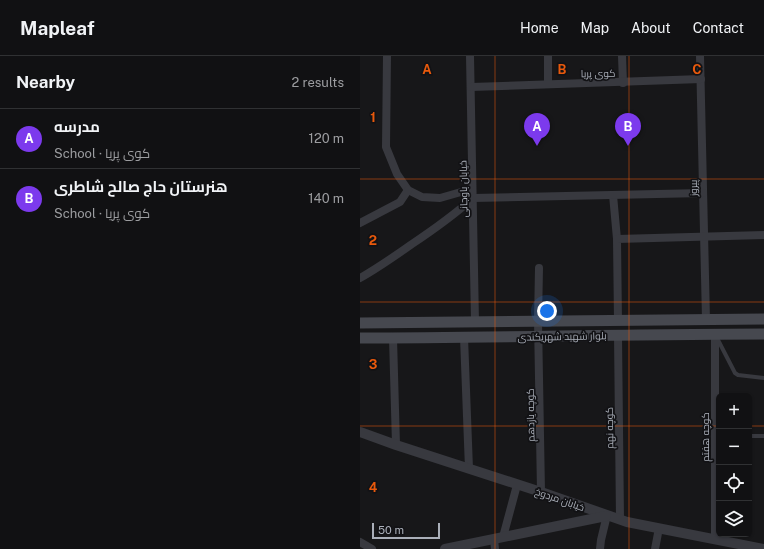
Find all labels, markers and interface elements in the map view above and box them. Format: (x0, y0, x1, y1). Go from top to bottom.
text: Mapleaf (20, 17, 94, 39)
text: Home (520, 20, 559, 36)
text: Map (581, 20, 609, 36)
text: About (631, 20, 671, 36)
text: Contact (693, 20, 744, 36)
text: A (422, 62, 432, 77)
text: B (558, 62, 567, 77)
text: C (692, 62, 702, 77)
street label: کوی پریا (581, 67, 615, 80)
text: Nearby (16, 72, 75, 92)
text: 2 results (292, 75, 344, 90)
text: 1 (370, 110, 376, 125)
pin: A (524, 113, 550, 146)
pin: B (615, 113, 641, 146)
text: مدرسه (54, 118, 100, 135)
text: A (24, 131, 34, 146)
text: 120 m (309, 131, 344, 146)
text: School · کوی پریا (54, 146, 150, 161)
street label: خیابان باوجانی (457, 160, 470, 218)
text: هنرستان حاج صالح شاطری (54, 178, 228, 195)
street label: پیروز (687, 179, 700, 197)
text: B (25, 191, 33, 206)
text: 140 m (308, 191, 344, 206)
text: School · کوی پریا (54, 206, 150, 221)
text: 2 (369, 233, 377, 248)
your location (537, 301, 557, 321)
street label: بلوار شهید شهریکندی (517, 329, 607, 344)
text: 3 (369, 357, 378, 372)
street label: کوچه یازدهم (524, 388, 538, 442)
map controls (716, 393, 752, 537)
button: + (716, 393, 752, 429)
street label: کوچه نهم (603, 407, 617, 449)
street label: کوچه هفتم (699, 412, 713, 462)
button: − (716, 429, 752, 465)
button: locate (716, 465, 752, 501)
text: 4 (369, 480, 378, 495)
street label: خیابان مردوخ (533, 485, 586, 514)
button: layers (716, 501, 752, 537)
scale bar (372, 521, 440, 540)
text: 50 m (378, 524, 404, 536)

